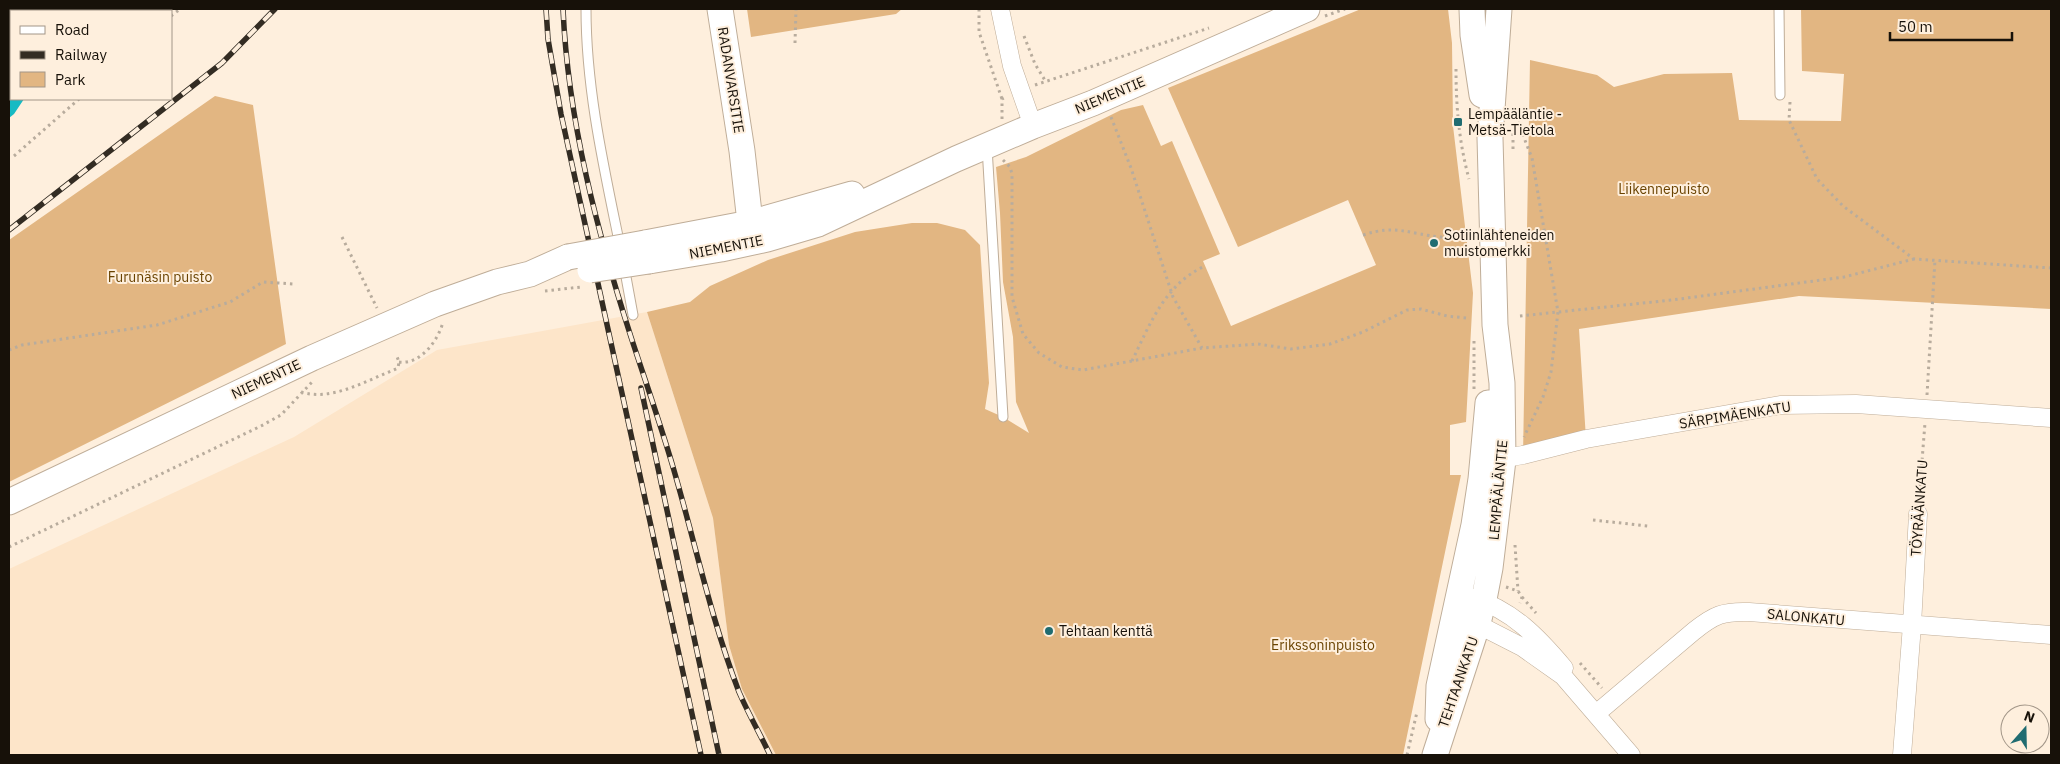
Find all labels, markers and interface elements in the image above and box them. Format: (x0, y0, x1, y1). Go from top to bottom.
legend (10, 10, 172, 100)
scale bar (1890, 10, 2012, 42)
text: 50 m (1898, 17, 1933, 36)
text: Road (55, 20, 90, 39)
street label: RADANVARSITIE (714, 26, 748, 134)
text: Railway (55, 45, 108, 64)
text: Park (55, 70, 85, 89)
street label: NIEMENTIE (1072, 72, 1148, 118)
place label: Lempääläntie - Metsä-Tietola (1468, 105, 1562, 139)
marker: Lempääläntie - Metsä-Tietola (1452, 116, 1464, 128)
park label: Liikennepuisto (1618, 180, 1710, 198)
place label: Sotiinlähteneiden muistomerkki (1444, 226, 1555, 260)
street label: NIEMENTIE (688, 231, 764, 263)
marker: Sotiinlähteneiden muistomerkki (1428, 237, 1440, 249)
park label: Furunäsin puisto (108, 268, 212, 286)
street label: NIEMENTIE (228, 355, 304, 403)
street label: SÄRPIMÄENKATU (1678, 397, 1792, 433)
street label: LEMPÄÄLÄNTIE (1485, 439, 1511, 541)
street label: TÖYRÄÄNKATU (1907, 459, 1931, 557)
street label: SALONKATU (1766, 605, 1846, 629)
place label: Tehtaan kenttä (1059, 622, 1153, 640)
marker: Tehtaan kenttä (1043, 625, 1055, 637)
street label: TEHTAANKATU (1434, 634, 1482, 730)
park label: Erikssoninpuisto (1271, 636, 1375, 654)
north arrow (2000, 704, 2050, 754)
text: N (2022, 707, 2037, 727)

